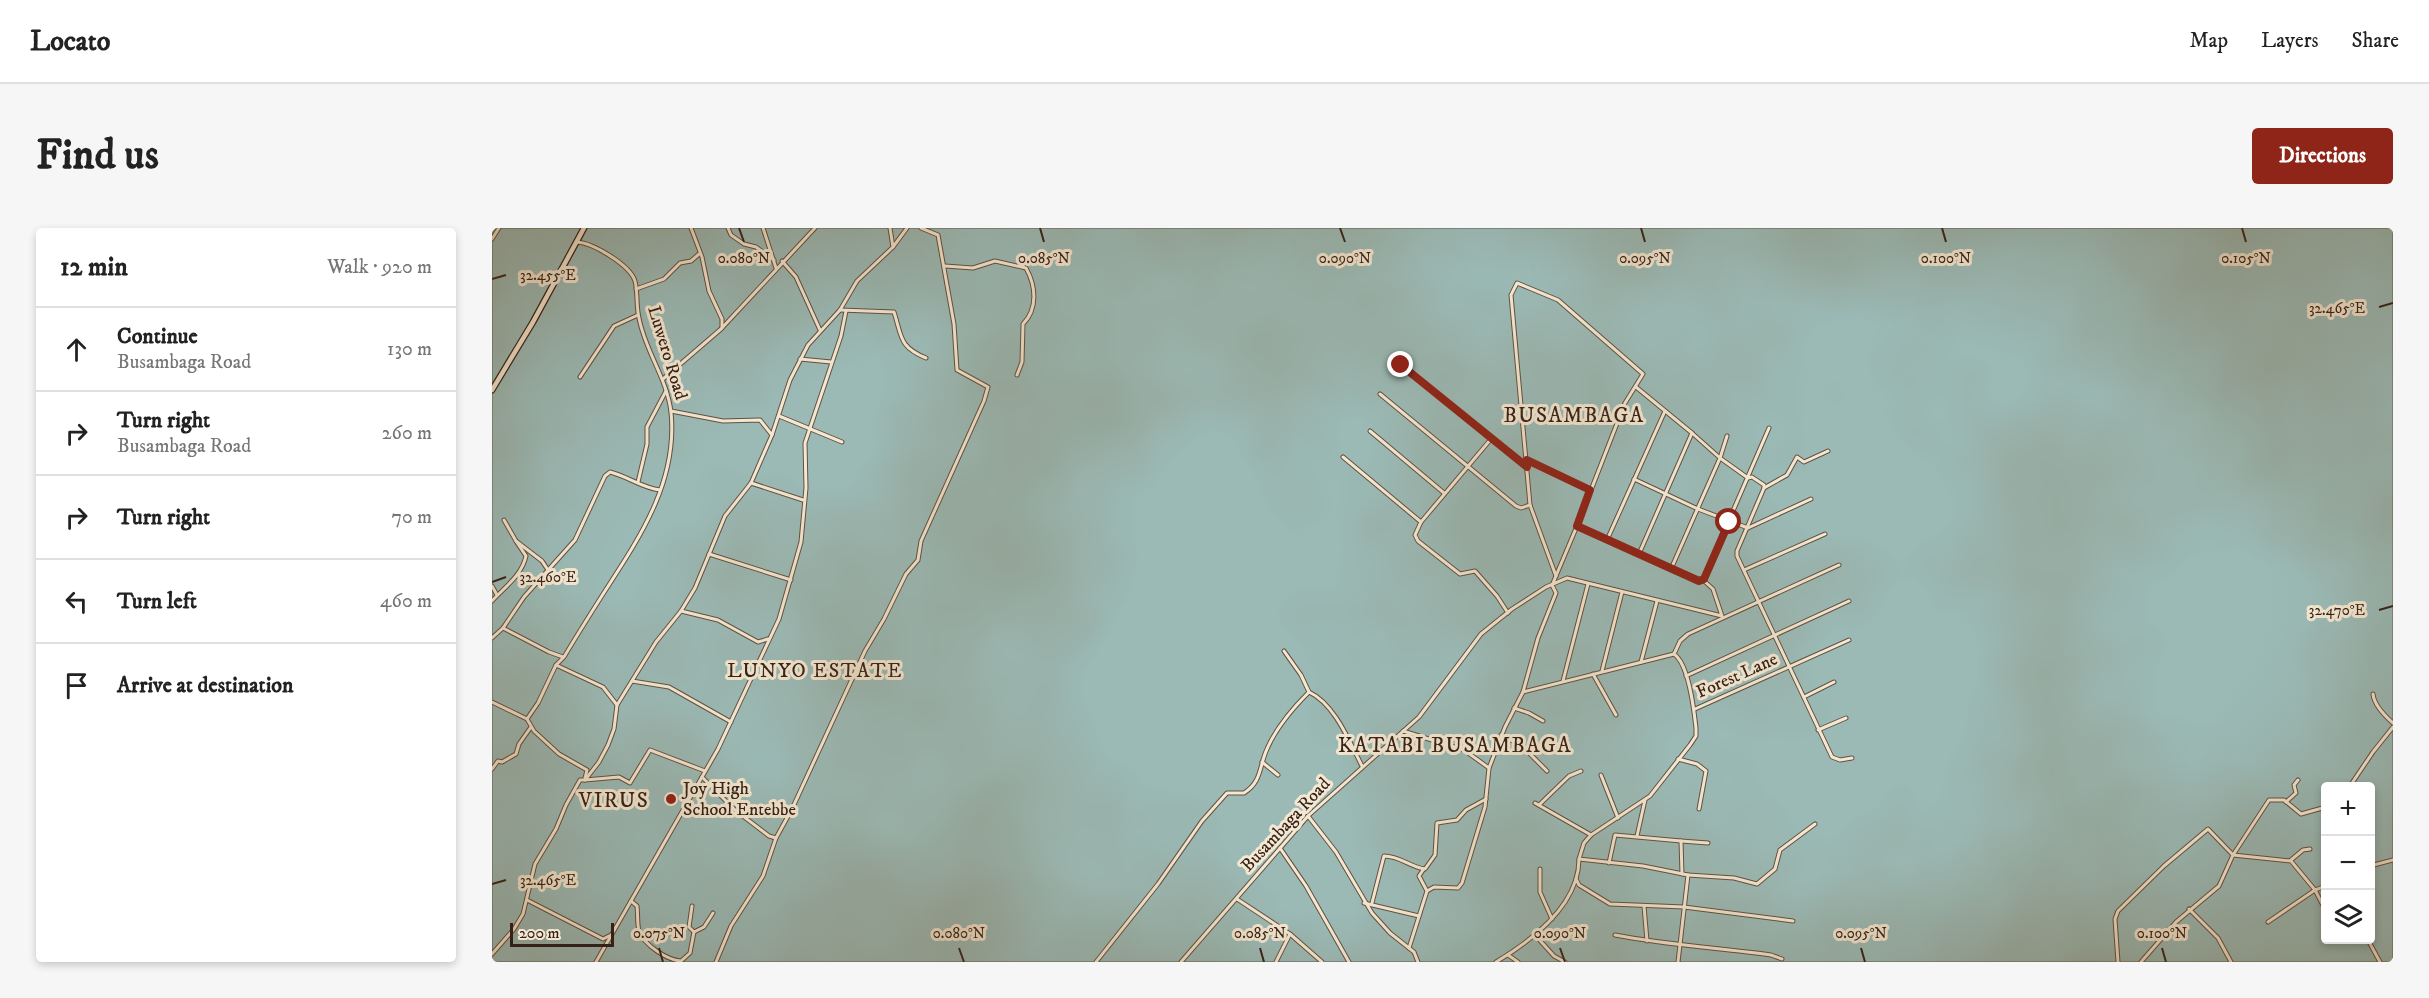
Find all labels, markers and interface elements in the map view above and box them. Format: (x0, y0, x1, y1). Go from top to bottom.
text: Locato (30, 24, 110, 59)
text: Map (2189, 28, 2228, 54)
text: Layers (2261, 28, 2319, 54)
text: Share (2352, 28, 2399, 54)
button: Directions (2252, 128, 2393, 184)
text: Find us (36, 130, 159, 182)
text: 0.080°N (718, 249, 770, 268)
text: 0.085°N (1018, 249, 1070, 268)
text: 0.090°N (1319, 249, 1371, 268)
text: 0.095°N (1619, 249, 1671, 268)
text: 0.100°N (1921, 249, 1971, 268)
text: 0.105°N (2221, 249, 2271, 268)
text: 12 min (60, 251, 128, 284)
text: Walk · 920 m (327, 255, 432, 280)
text: 32.455°E (520, 266, 576, 285)
text: 32.465°E (2309, 299, 2365, 318)
street label: Luwero Road (642, 303, 692, 403)
text: Continue (117, 323, 198, 350)
icon: ahead (60, 333, 93, 366)
text: 130 m (387, 337, 432, 362)
text: Busambaga Road (117, 350, 251, 375)
route end (1387, 351, 1413, 377)
district label: BUSAMBAGA (1503, 403, 1645, 429)
text: Turn right (117, 407, 210, 434)
icon: right (60, 417, 93, 450)
text: 260 m (382, 421, 432, 446)
text: Busambaga Road (117, 434, 251, 459)
icon: right (60, 501, 93, 534)
text: Turn right (117, 504, 210, 531)
text: 70 m (391, 505, 432, 530)
route start (1715, 508, 1741, 534)
text: 32.460°E (520, 568, 577, 587)
icon: left (60, 585, 93, 618)
text: Turn left (117, 588, 197, 615)
text: 460 m (380, 589, 432, 614)
text: 32.470°E (2309, 601, 2366, 620)
street label: Forest Lane (1693, 648, 1781, 704)
district label: LUNYO ESTATE (727, 659, 903, 684)
icon: arrive (60, 669, 93, 702)
text: Arrive at destination (117, 672, 294, 699)
district label: KATABI BUSAMBAGA (1338, 733, 1572, 759)
street label: Busambaga Road (1237, 773, 1335, 877)
place label: Joy High School Entebbe (681, 778, 796, 821)
map controls (2321, 782, 2375, 944)
button: + (2321, 782, 2375, 836)
district label: VIRUS (578, 788, 649, 814)
marker: Joy High School Entebbe (664, 792, 678, 806)
button: − (2321, 836, 2375, 890)
text: 32.465°E (520, 871, 576, 890)
button: layers (2321, 890, 2375, 944)
scale bar (510, 920, 614, 948)
text: 200 m (519, 923, 560, 943)
text: 0.075°N (633, 924, 685, 943)
text: 0.080°N (933, 924, 985, 943)
text: 0.085°N (1234, 924, 1286, 943)
text: 0.090°N (1534, 924, 1586, 943)
text: 0.095°N (1835, 924, 1887, 943)
text: 0.100°N (2137, 924, 2187, 943)

